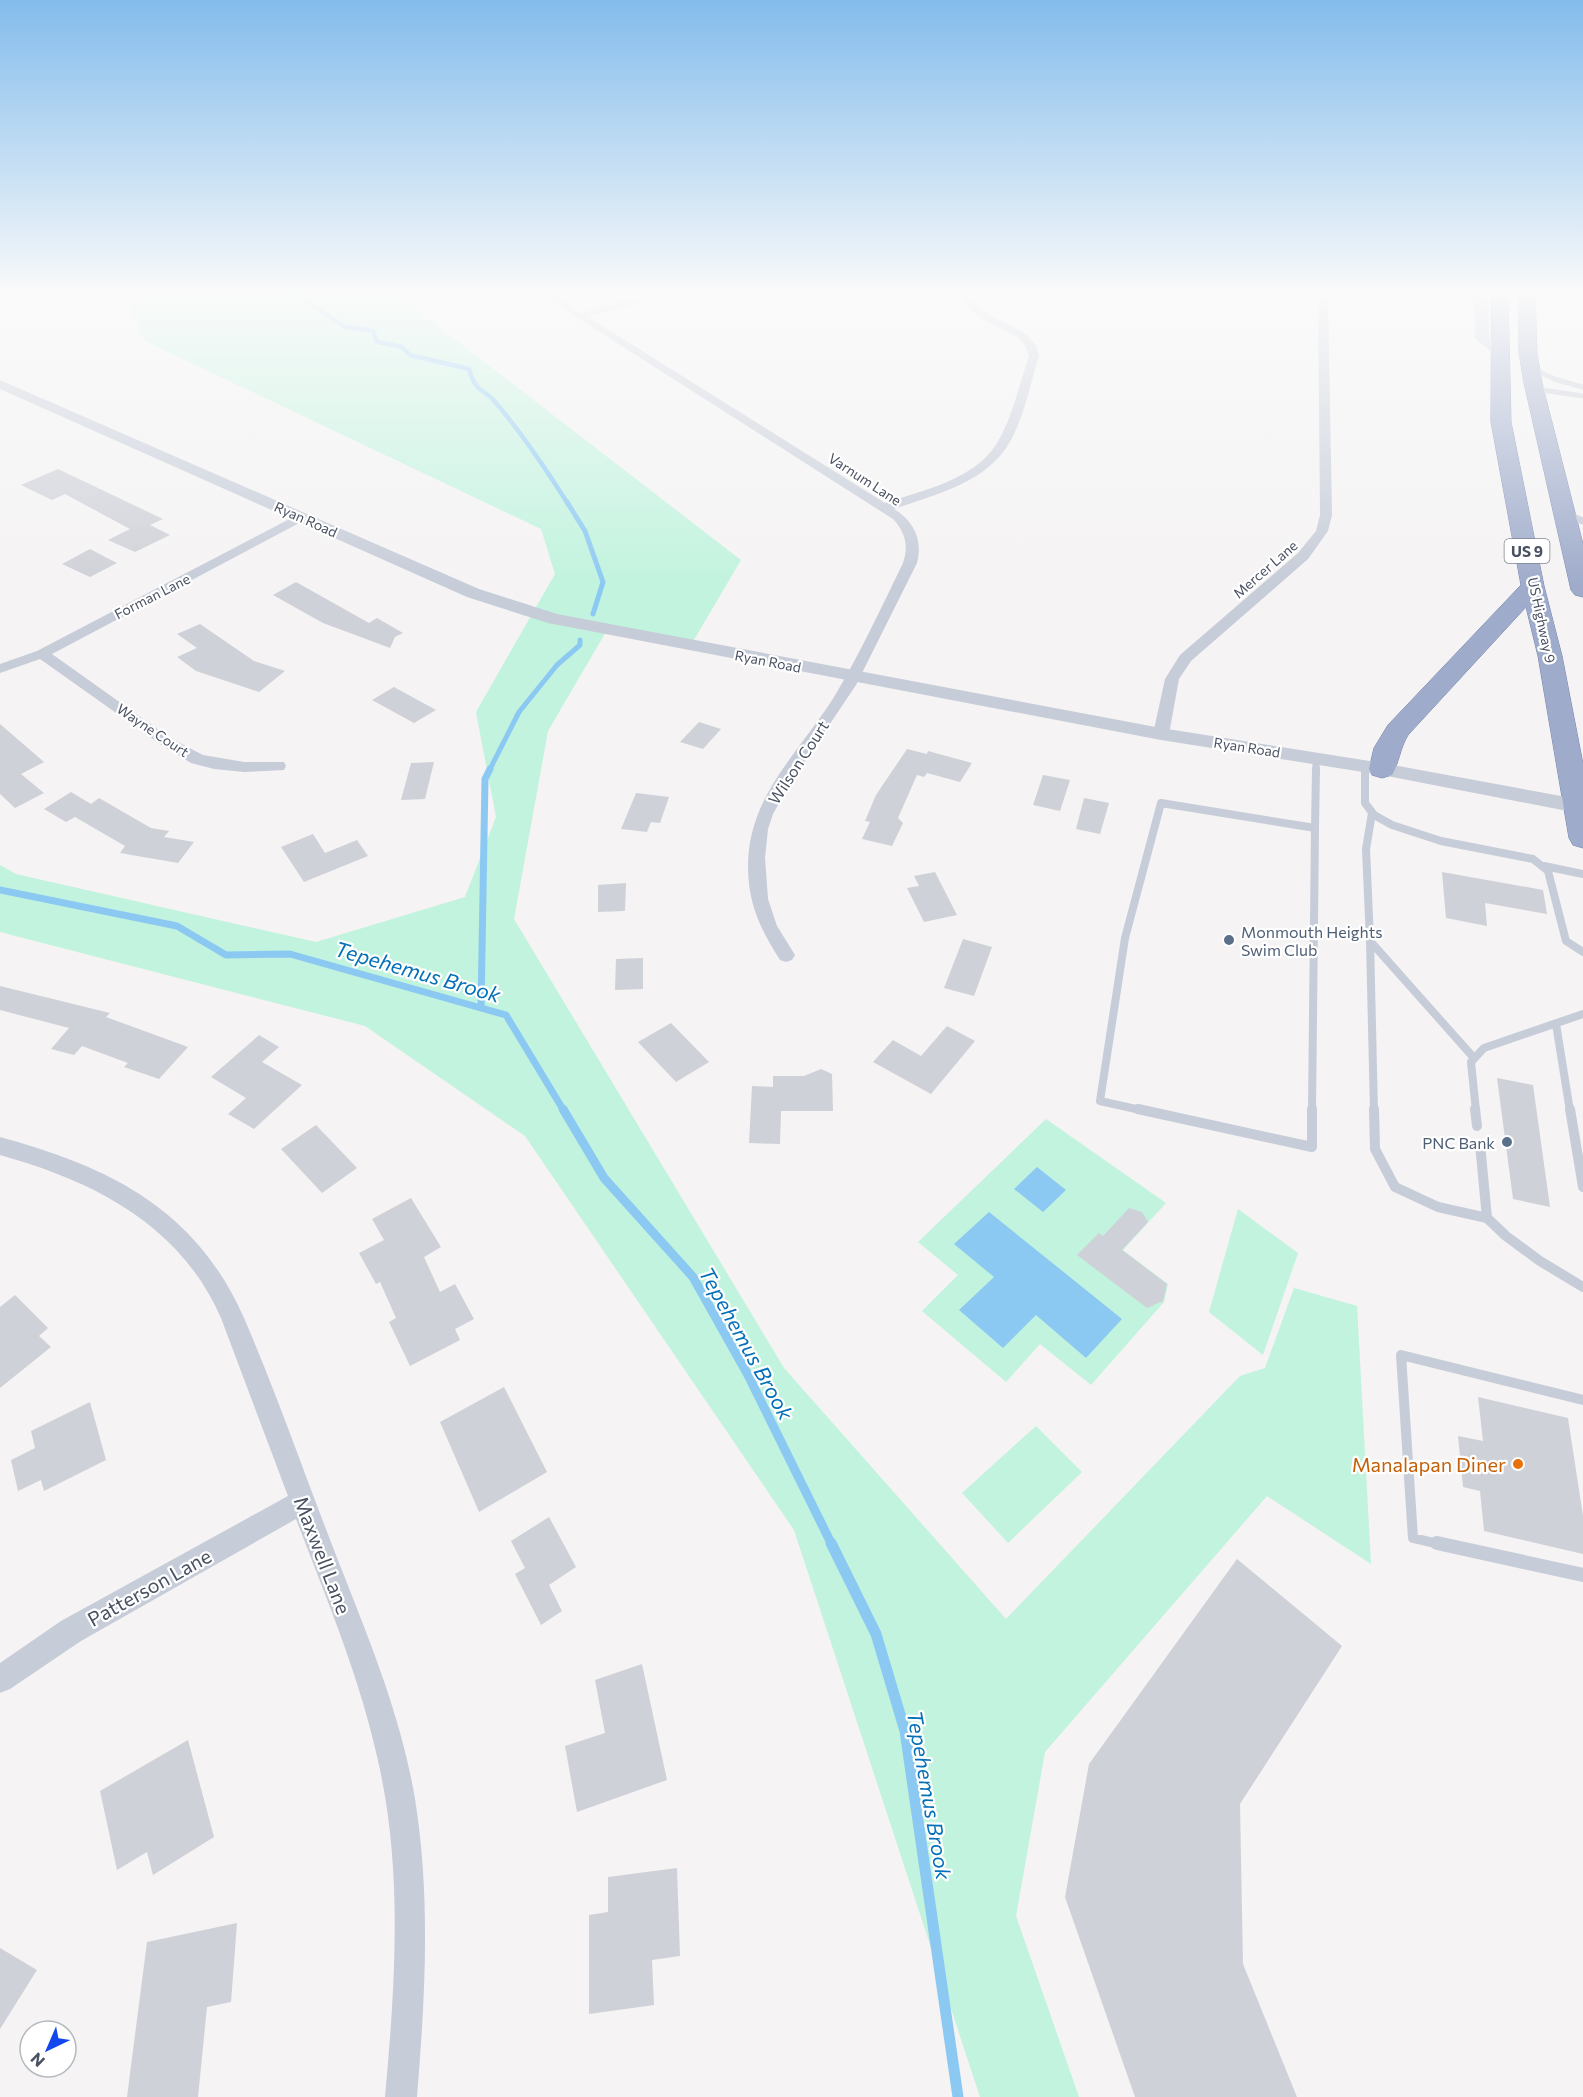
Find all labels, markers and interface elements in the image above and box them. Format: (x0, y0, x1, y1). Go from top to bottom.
street label: Varnum Lane (825, 449, 905, 509)
street label: Ryan Road (272, 498, 340, 540)
street label: Mercer Lane (1229, 537, 1301, 601)
road number: US 9 (1504, 539, 1550, 563)
street label: Forman Lane (111, 570, 193, 622)
street label: US Highway 9 (1525, 576, 1559, 664)
street label: Ryan Road (733, 646, 803, 676)
street label: Wayne Court (114, 700, 192, 760)
street label: Wilson Court (764, 716, 832, 807)
street label: Ryan Road (1213, 733, 1281, 761)
place label: Monmouth Heights Swim Club (1241, 922, 1382, 959)
marker: Monmouth Heights Swim Club (1222, 933, 1236, 947)
water label: Tepehemus Brook (332, 935, 504, 1007)
place label: PNC Bank (1422, 1133, 1495, 1152)
marker: PNC Bank (1500, 1135, 1514, 1149)
water label: Tepehemus Brook (695, 1262, 800, 1424)
place label: Manalapan Diner (1352, 1452, 1506, 1476)
marker: Manalapan Diner (1511, 1457, 1525, 1471)
street label: Maxwell Lane (290, 1493, 356, 1617)
street label: Patterson Lane (83, 1543, 215, 1631)
water label: Tepehemus Brook (903, 1709, 957, 1882)
north arrow (18, 2019, 78, 2079)
text: N (26, 2049, 48, 2071)

